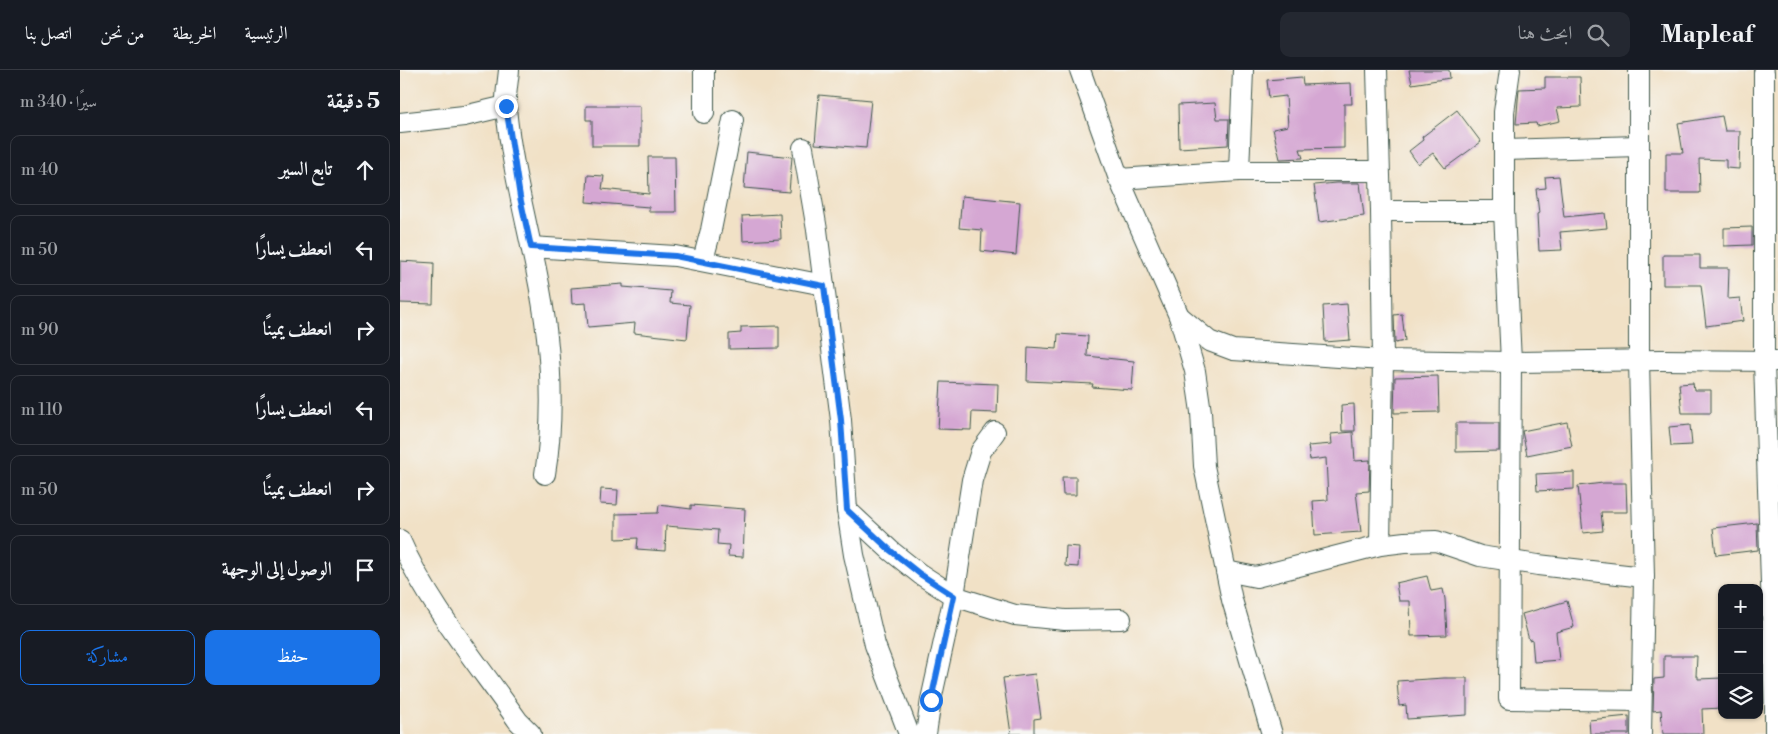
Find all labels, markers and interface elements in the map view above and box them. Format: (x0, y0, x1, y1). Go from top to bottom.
search box (1280, 12, 1630, 57)
text: Mapleaf (1660, 20, 1753, 50)
text: ابحث هنا (1518, 21, 1572, 45)
icon: search (1584, 21, 1612, 49)
text: اتصل بنا (25, 22, 72, 45)
text: من نحن (100, 22, 145, 45)
text: الخريطة (173, 22, 216, 45)
text: الرئيسية (244, 22, 288, 45)
text: 5 دقيقة (327, 89, 380, 115)
text: سيرًا · 340 m (20, 92, 97, 112)
route end (495, 95, 518, 118)
icon: ahead (351, 156, 379, 184)
text: تابع السير (279, 157, 332, 181)
text: 40 m (21, 160, 58, 180)
icon: left (351, 236, 379, 264)
text: انعطف يسارًا (255, 237, 332, 261)
text: 50 m (21, 240, 58, 260)
icon: right (351, 316, 379, 344)
text: انعطف يمينًا (263, 317, 332, 341)
text: 90 m (21, 320, 59, 340)
icon: left (351, 396, 379, 424)
text: انعطف يسارًا (255, 397, 332, 421)
text: 110 m (21, 400, 63, 420)
icon: right (351, 476, 379, 504)
text: انعطف يمينًا (263, 477, 332, 501)
text: 50 m (21, 480, 58, 500)
icon: arrive (351, 556, 379, 584)
text: الوصول إلى الوجهة (222, 557, 332, 581)
map controls (1718, 584, 1763, 719)
button: + (1718, 584, 1763, 629)
button: − (1718, 629, 1763, 674)
button: مشاركة (20, 630, 195, 685)
button: حفظ (205, 630, 380, 685)
button: layers (1718, 674, 1763, 719)
route start (920, 689, 943, 712)

